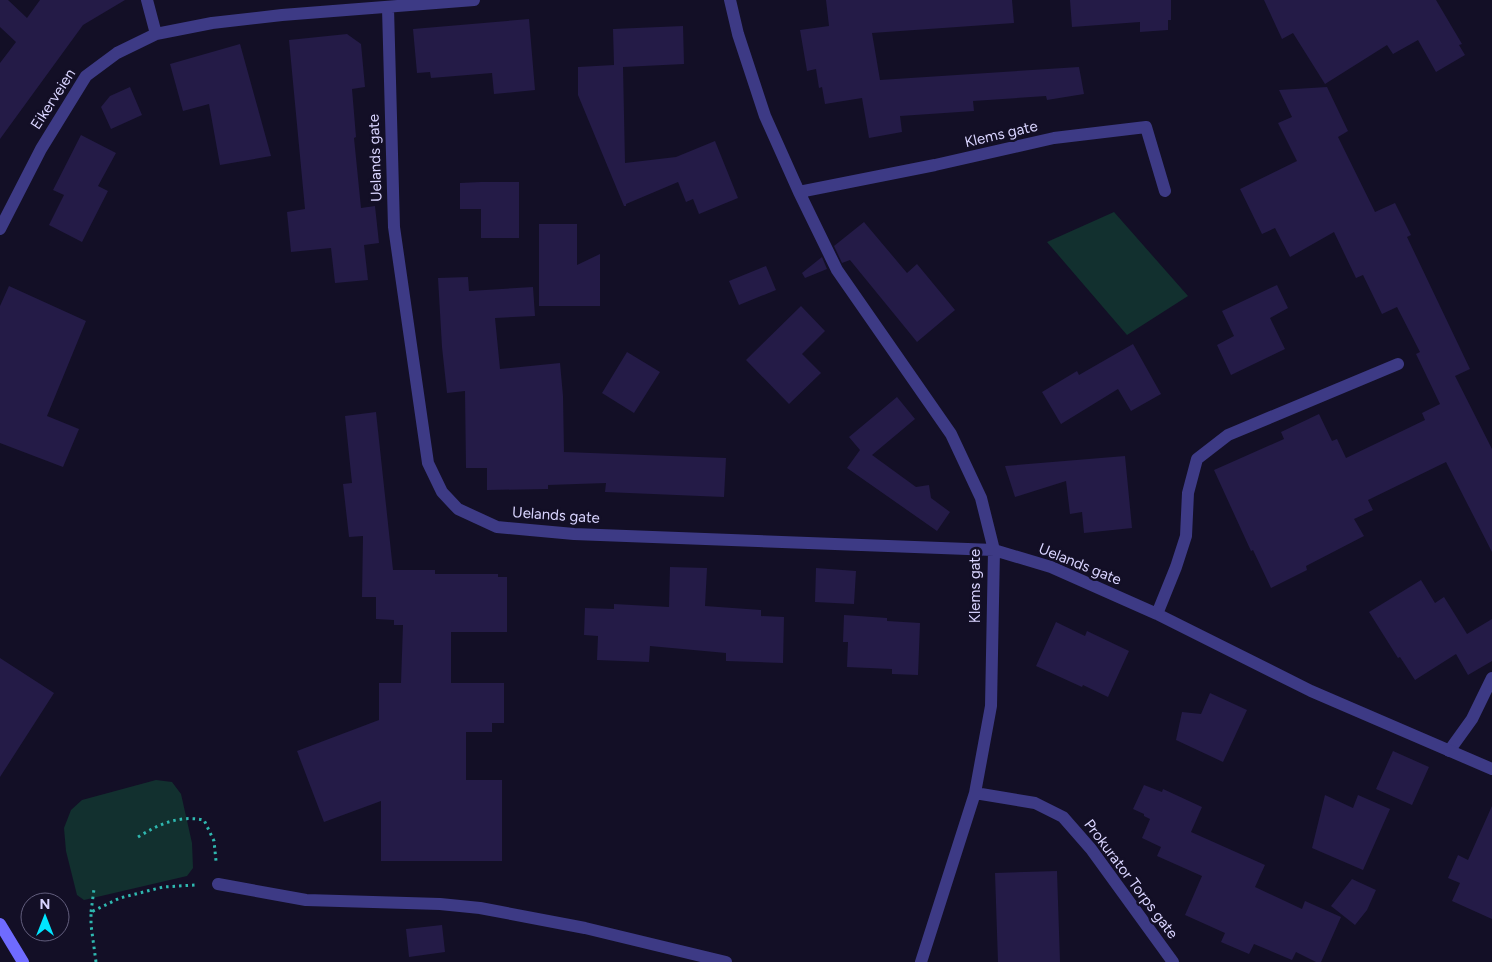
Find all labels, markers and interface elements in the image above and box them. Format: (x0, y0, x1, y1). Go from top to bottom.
street label: Eikerveien (27, 65, 79, 133)
street label: Uelands gate (364, 114, 386, 202)
street label: Klems gate (963, 117, 1039, 151)
street label: Uelands gate (512, 503, 600, 527)
street label: Uelands gate (1036, 539, 1124, 589)
street label: Klems gate (966, 549, 984, 623)
street label: Prokurator Torps gate (1080, 816, 1182, 942)
north arrow (20, 892, 70, 942)
text: N (40, 896, 50, 913)

